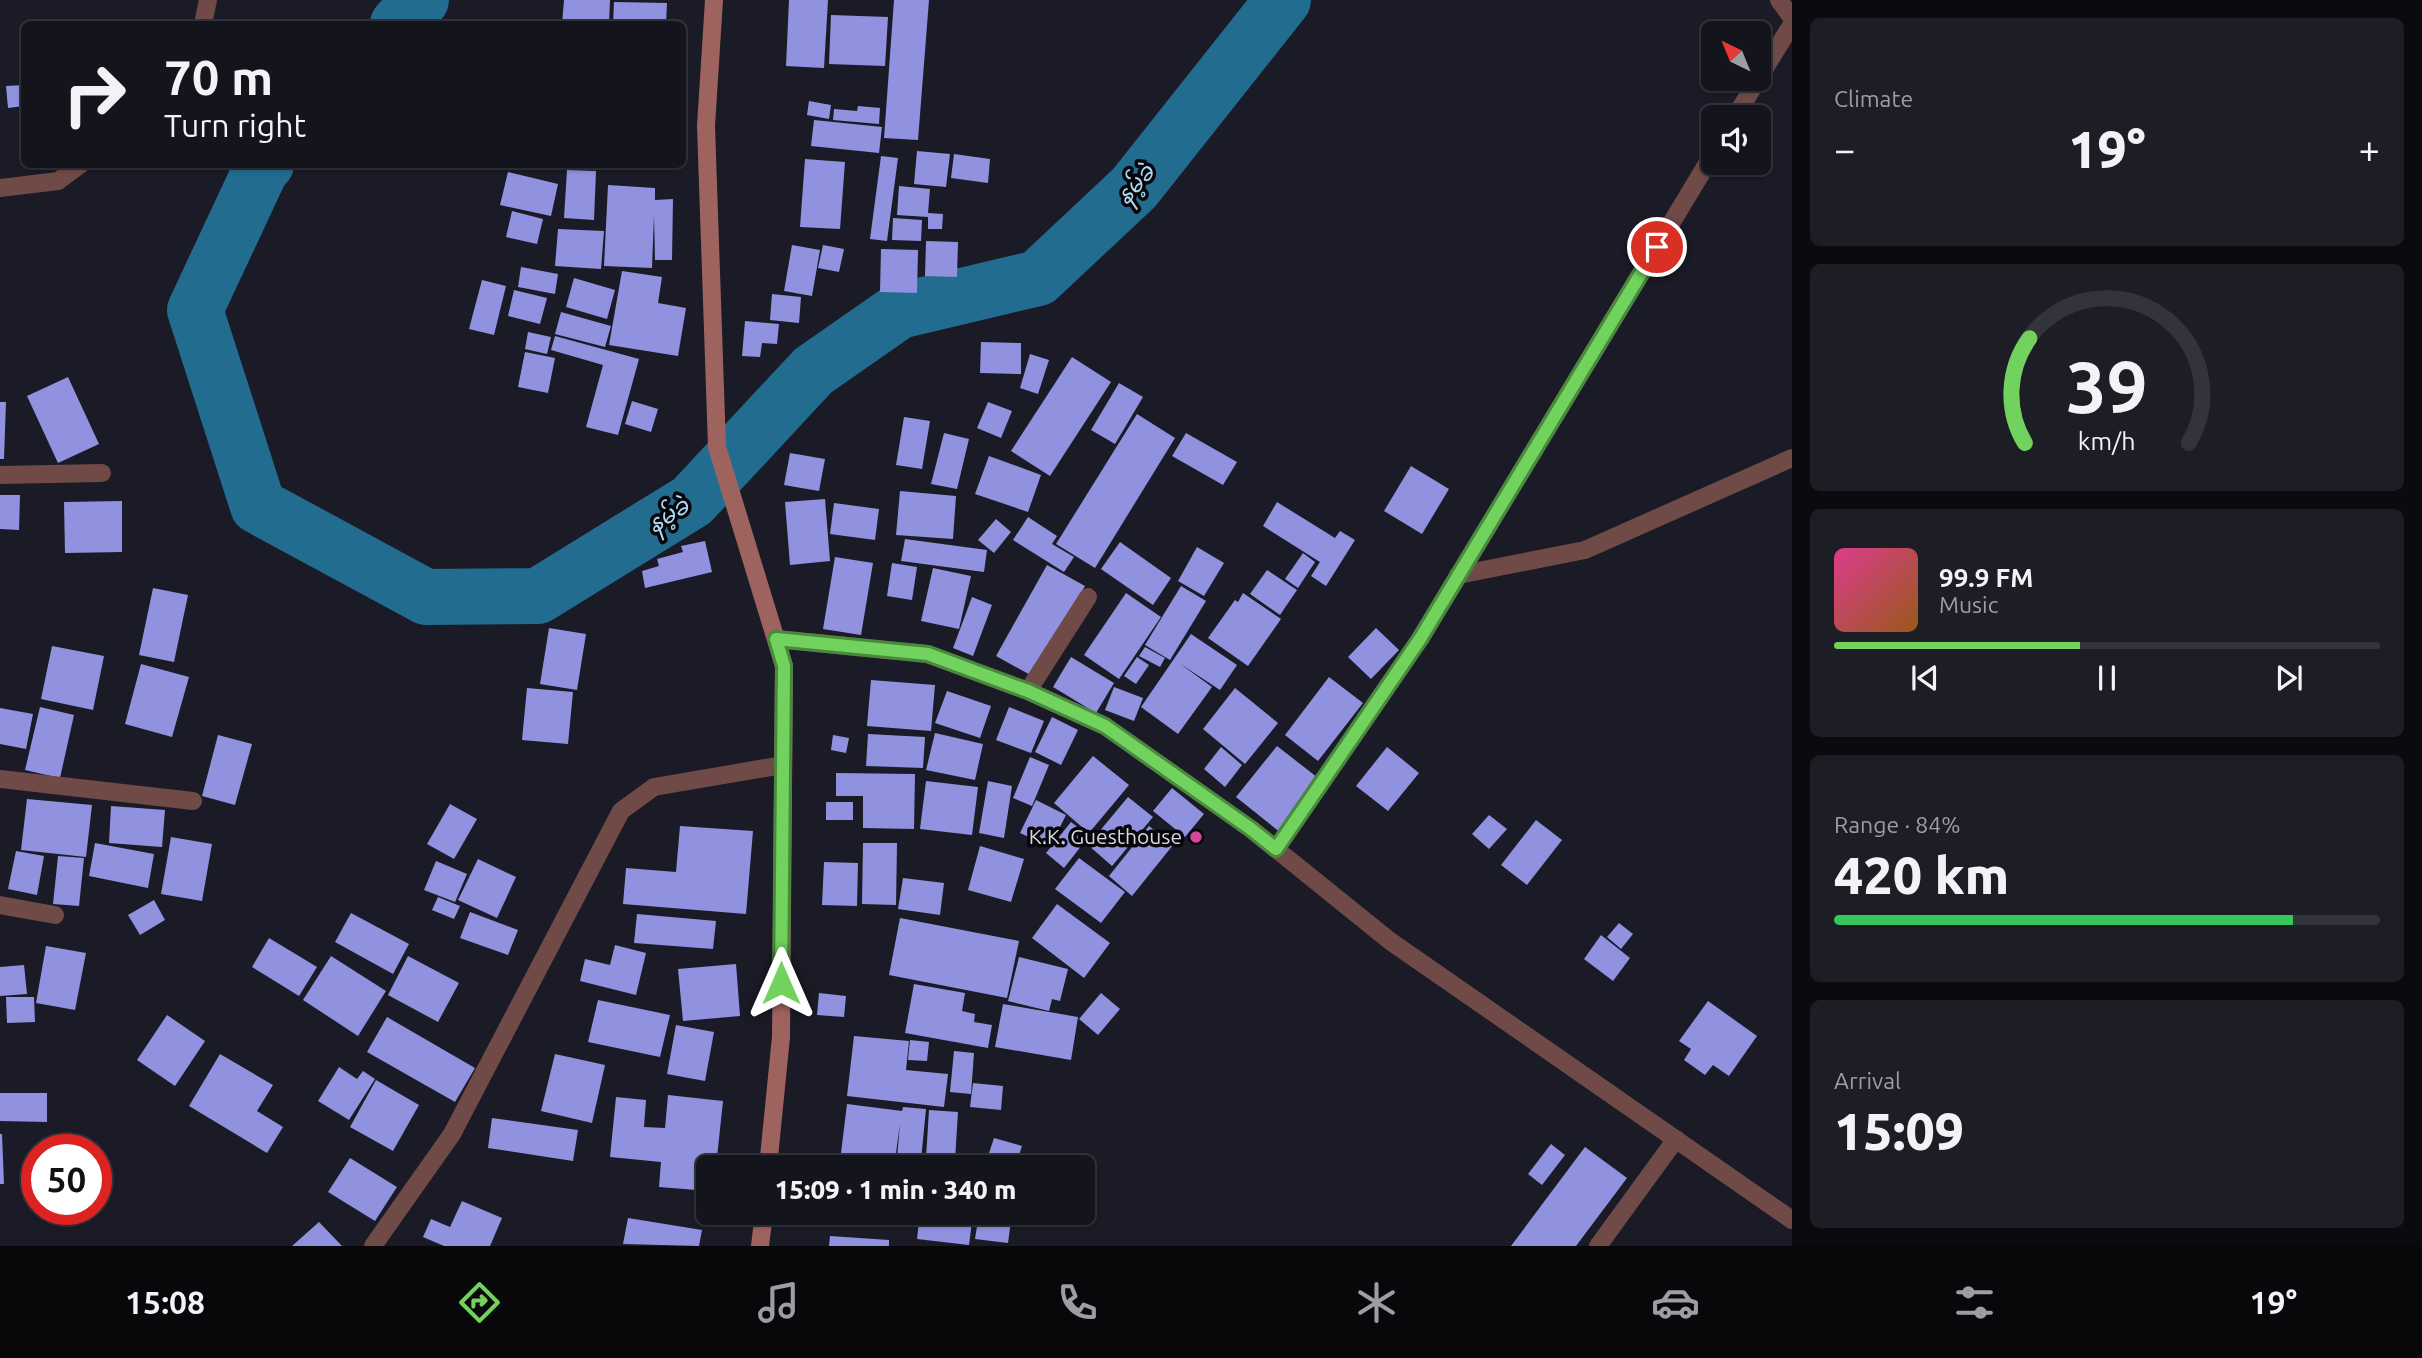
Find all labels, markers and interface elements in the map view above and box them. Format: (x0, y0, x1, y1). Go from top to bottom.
north arrow (1701, 21, 1771, 91)
map controls (1701, 21, 1771, 175)
icon: right (49, 49, 140, 140)
text: 70 m (164, 49, 273, 104)
text: Climate (1834, 86, 1913, 111)
button: sound (1701, 105, 1771, 175)
text: Turn right (164, 107, 306, 143)
text: 19° (2068, 120, 2146, 178)
text: − (1834, 128, 1855, 170)
text: + (2359, 128, 2380, 170)
water label: နမ့်ခဲ (1108, 156, 1165, 213)
pin (1627, 217, 1687, 277)
icon: arrive (1638, 228, 1676, 266)
text: 39 (2066, 346, 2148, 428)
text: km/h (2078, 427, 2136, 455)
water label: နမ့်ခဲ (641, 489, 698, 543)
text: 99.9 FM (1939, 563, 2033, 592)
text: Music (1939, 592, 1998, 617)
icon: previous (1906, 659, 1944, 697)
icon: pause (2088, 659, 2126, 697)
icon: next (2270, 659, 2308, 697)
text: Range · 84% (1834, 812, 1961, 837)
place label: K.K. Guesthouse (1029, 824, 1182, 848)
marker: K.K. Guesthouse (1188, 829, 1204, 845)
text: 420 km (1834, 846, 2009, 904)
position arrow (744, 946, 818, 1020)
text: Arrival (1834, 1068, 1901, 1093)
text: 15:09 (1834, 1102, 1964, 1160)
speed limit sign: 50 (21, 1134, 112, 1225)
text: 15:09 · 1 min · 340 m (775, 1175, 1016, 1204)
icon: directions (455, 1278, 504, 1327)
icon: music (754, 1278, 803, 1327)
icon: phone (1053, 1278, 1102, 1327)
icon: climate (1352, 1278, 1401, 1327)
icon: car (1651, 1278, 1700, 1327)
icon: filters (1950, 1278, 1999, 1327)
text: 15:08 (125, 1284, 205, 1320)
text: 19° (2250, 1284, 2297, 1320)

